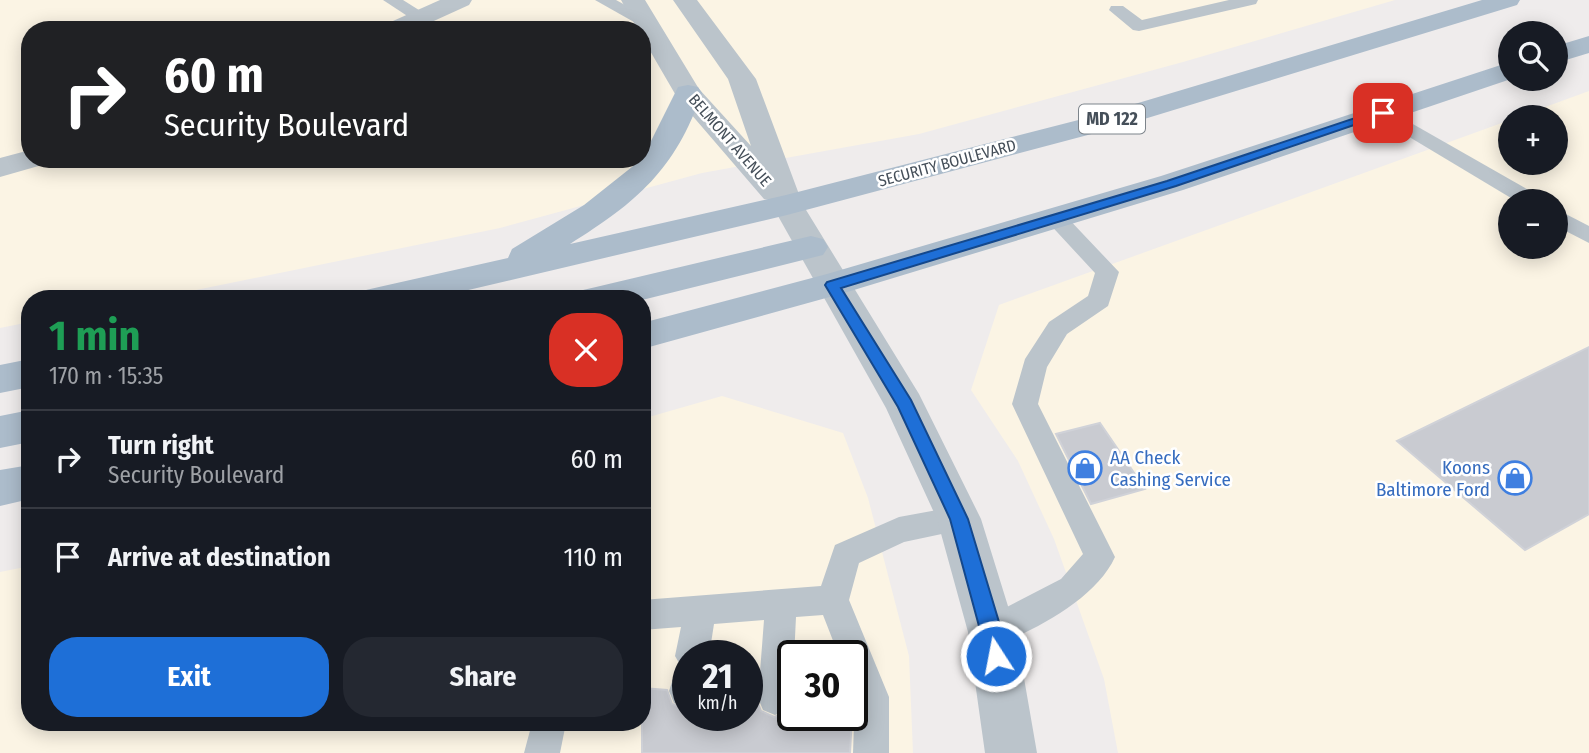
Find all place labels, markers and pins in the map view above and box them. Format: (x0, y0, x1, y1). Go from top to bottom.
pin (1353, 83, 1413, 143)
place label: AA Check Cashing Service (1110, 446, 1231, 491)
shop icon: AA Check Cashing Service (1066, 449, 1104, 487)
place label: Koons Baltimore Ford (1376, 456, 1490, 501)
shop icon: Koons Baltimore Ford (1496, 459, 1534, 497)

